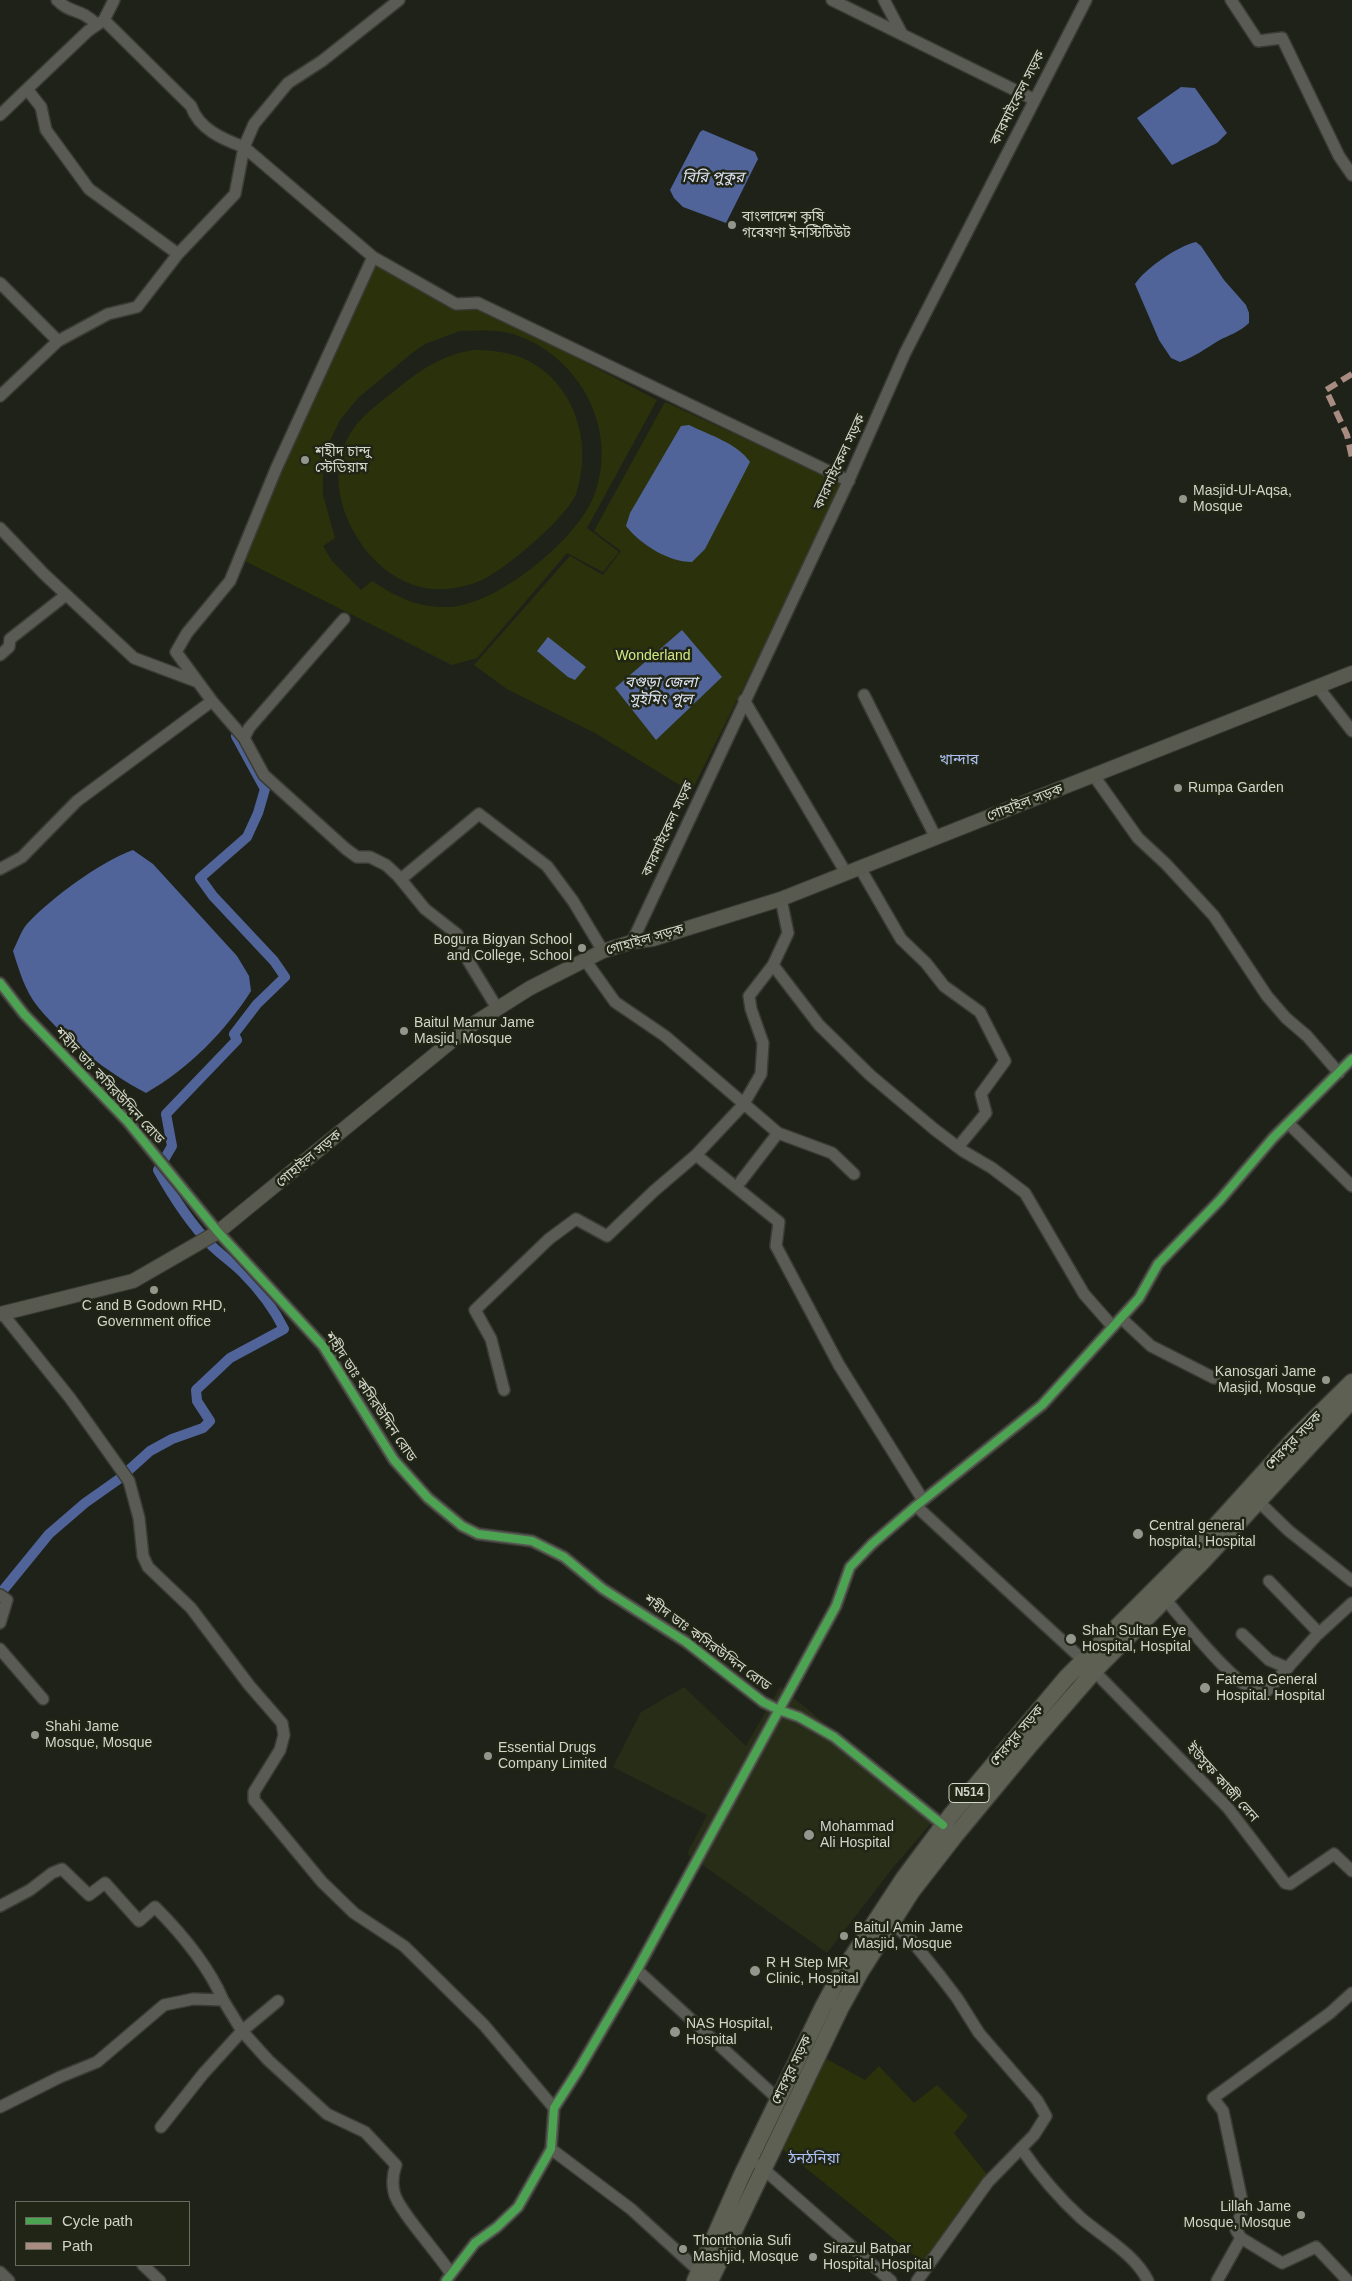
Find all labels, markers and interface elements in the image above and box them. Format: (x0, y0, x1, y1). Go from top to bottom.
street label: কারমাইকেল সড়ক (987, 48, 1049, 148)
water label: বিরি পুকুর (682, 169, 744, 187)
place label: বাংলাদেশ কৃষি গবেষণা ইনস্টিটিউট (742, 209, 851, 242)
marker: বাংলাদেশ কৃষি গবেষণা ইনস্টিটিউট (726, 219, 738, 231)
street label: কারমাইকেল সড়ক (810, 412, 870, 512)
place label: শহীদ চান্দু স্টেডিয়াম (315, 444, 371, 477)
marker: শহীদ চান্দু স্টেডিয়াম (299, 454, 311, 466)
place label: Masjid-Ul-Aqsa, Mosque (1193, 483, 1292, 516)
marker: Masjid-Ul-Aqsa, Mosque (1177, 493, 1189, 505)
park label: Wonderland (615, 648, 691, 664)
water label: বগুড়া জেলা সুইমিং পুল (625, 674, 697, 709)
district label: খান্দার (939, 751, 979, 769)
street label: কারমাইকেল সড়ক (638, 779, 698, 879)
place label: Rumpa Garden (1188, 780, 1284, 796)
street label: গোহাইল সড়ক (985, 781, 1065, 825)
marker: Rumpa Garden (1172, 782, 1184, 794)
street label: গোহাইল সড়ক (604, 921, 686, 959)
place label: Bogura Bigyan School and College, School (433, 932, 572, 964)
marker: Bogura Bigyan School and College, School (576, 942, 588, 954)
place label: Baitul Mamur Jame Masjid, Mosque (414, 1015, 535, 1048)
street label: শহীদ ডাঃ কসিরউদ্দিন রোড (51, 1024, 167, 1148)
marker: Baitul Mamur Jame Masjid, Mosque (398, 1025, 410, 1037)
street label: গোহাইল সড়ক (273, 1127, 345, 1191)
marker: C and B Godown RHD, Government office (148, 1284, 160, 1296)
place label: C and B Godown RHD, Government office (82, 1298, 226, 1330)
street label: শহীদ ডাঃ কসিরউদ্দিন রোড (320, 1329, 420, 1465)
place label: Kanosgari Jame Masjid, Mosque (1215, 1364, 1316, 1396)
marker: Kanosgari Jame Masjid, Mosque (1320, 1374, 1332, 1386)
street label: শেরপুর সড়ক (1262, 1408, 1326, 1474)
place label: Central general hospital, Hospital (1149, 1518, 1256, 1550)
marker: Central general hospital, Hospital (1131, 1527, 1145, 1541)
street label: শহীদ ডাঃ কসিরউদ্দিন রোড (640, 1591, 774, 1695)
place label: Shah Sultan Eye Hospital, Hospital (1082, 1623, 1191, 1655)
marker: Shah Sultan Eye Hospital, Hospital (1064, 1632, 1078, 1646)
place label: Fatema General Hospital. Hospital (1216, 1672, 1325, 1704)
marker: Fatema General Hospital. Hospital (1198, 1681, 1212, 1695)
street label: শেরপুর সড়ক (987, 1702, 1047, 1770)
place label: Shahi Jame Mosque, Mosque (45, 1719, 152, 1751)
marker: Shahi Jame Mosque, Mosque (29, 1729, 41, 1741)
place label: Essential Drugs Company Limited (498, 1740, 607, 1772)
street label: ইউসুফ কাজী লেন (1182, 1740, 1262, 1826)
marker: Essential Drugs Company Limited (482, 1750, 494, 1762)
road number: N514 (949, 1784, 989, 1802)
place label: Mohammad Ali Hospital (820, 1819, 894, 1851)
marker: Mohammad Ali Hospital (802, 1828, 816, 1842)
place label: Baitul Amin Jame Masjid, Mosque (854, 1920, 963, 1952)
marker: Baitul Amin Jame Masjid, Mosque (838, 1930, 850, 1942)
place label: R H Step MR Clinic, Hospital (766, 1955, 859, 1988)
marker: R H Step MR Clinic, Hospital (748, 1964, 762, 1978)
place label: NAS Hospital, Hospital (686, 2016, 773, 2048)
marker: NAS Hospital, Hospital (668, 2025, 682, 2039)
street label: শেরপুর সড়ক (768, 2033, 816, 2107)
district label: ঠনঠনিয়া (788, 2150, 840, 2168)
place label: Lillah Jame Mosque, Mosque (1184, 2199, 1291, 2232)
legend (15, 2201, 190, 2266)
marker: Lillah Jame Mosque, Mosque (1295, 2209, 1307, 2221)
text: Cycle path (62, 2212, 133, 2229)
place label: Thonthonia Sufi Mashjid, Mosque (693, 2233, 799, 2266)
text: Path (62, 2237, 93, 2254)
place label: Sirazul Batpar Hospital, Hospital (823, 2241, 932, 2274)
marker: Thonthonia Sufi Mashjid, Mosque (677, 2243, 689, 2255)
marker: Sirazul Batpar Hospital, Hospital (807, 2251, 819, 2263)

